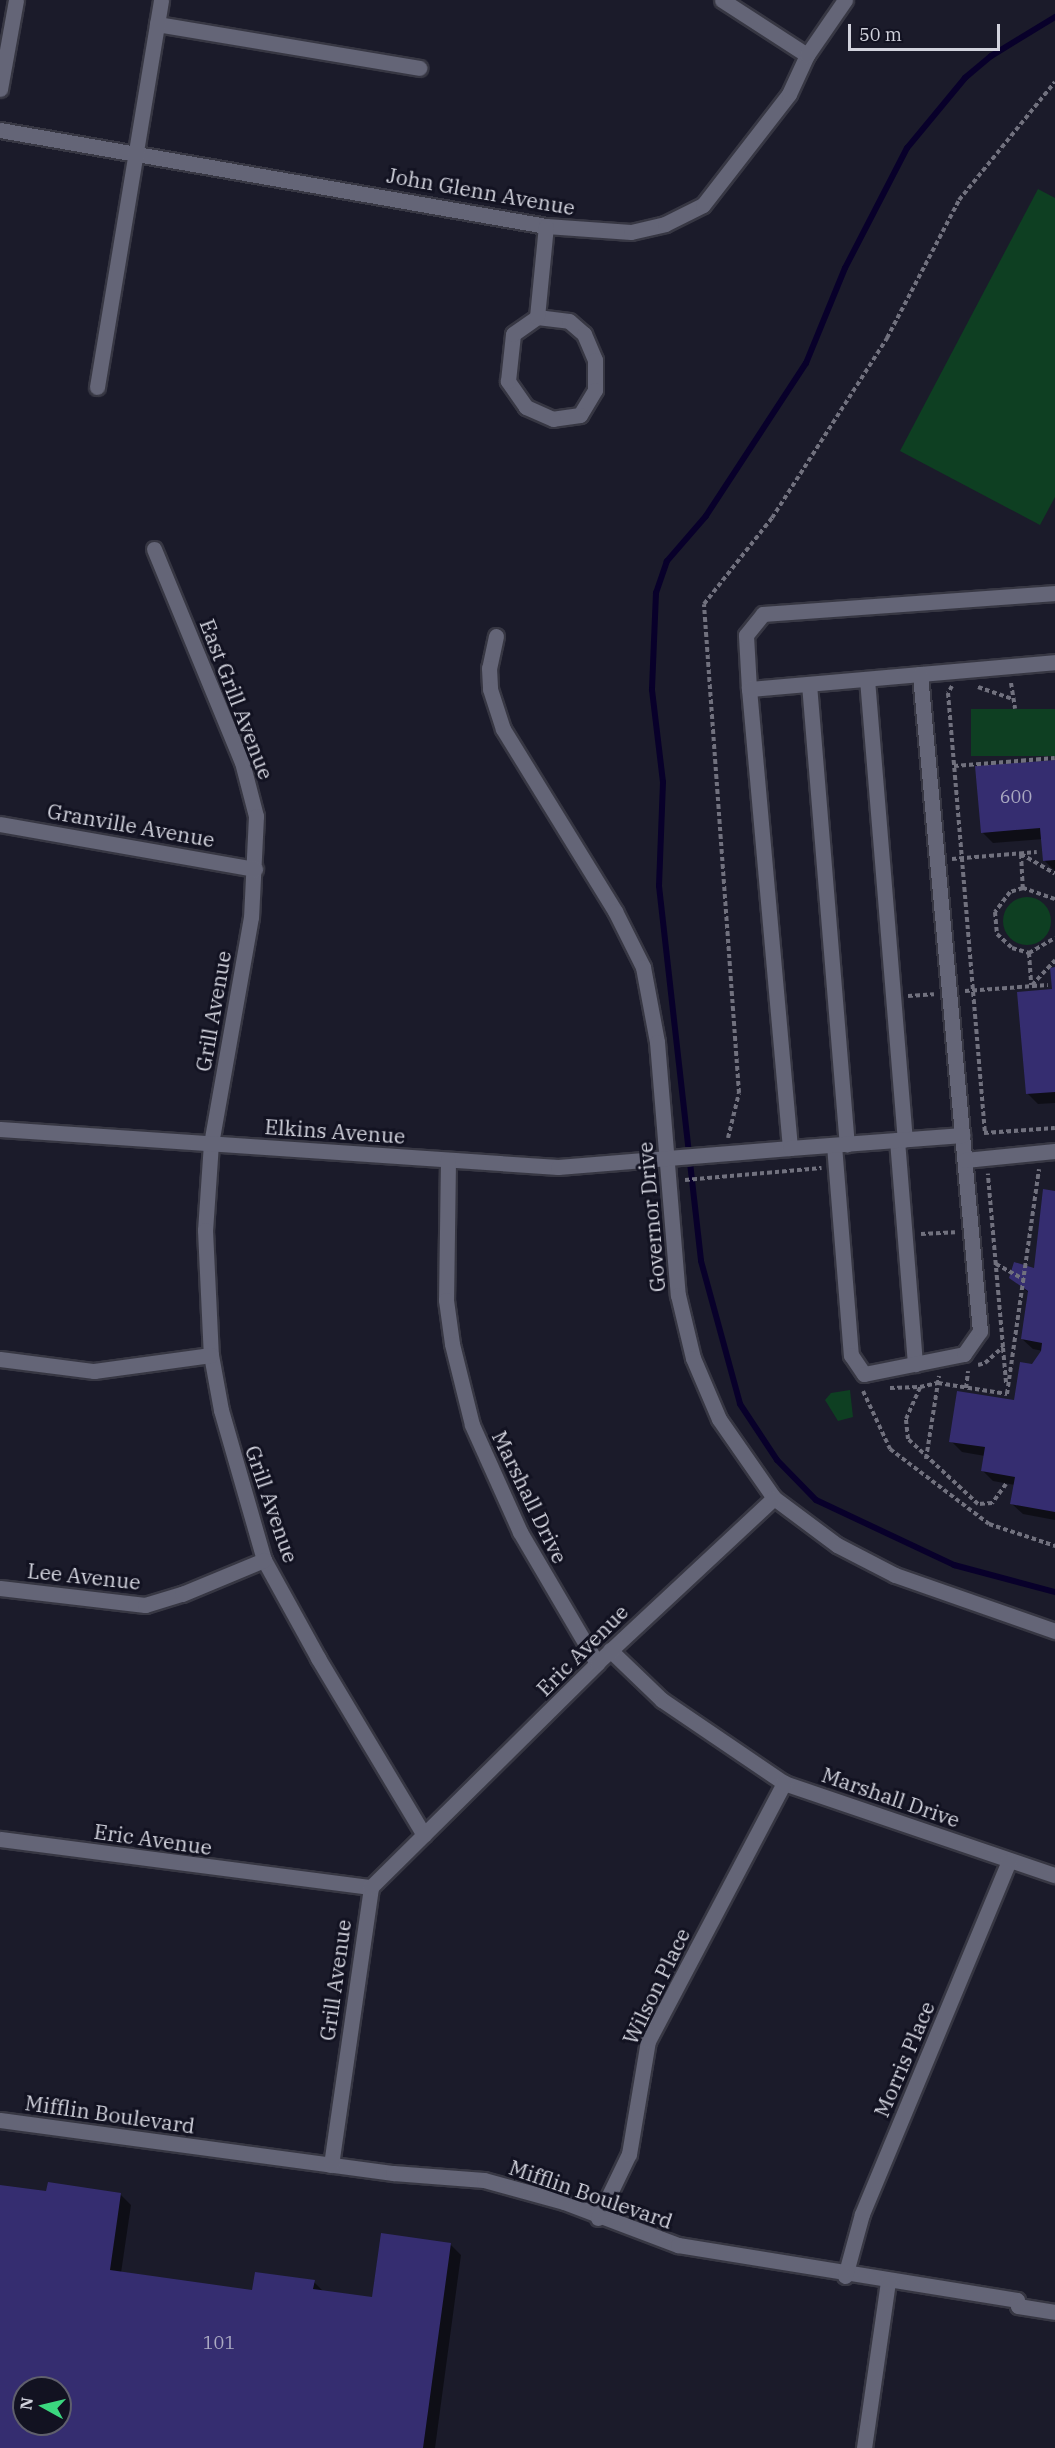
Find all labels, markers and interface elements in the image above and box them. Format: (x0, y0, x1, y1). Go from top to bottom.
scale bar (851, 12, 1002, 50)
text: 50 m (859, 23, 902, 46)
street label: John Glenn Avenue (385, 162, 577, 220)
street label: East Grill Avenue (195, 615, 279, 783)
house number: 600 (1000, 786, 1032, 808)
street label: Granville Avenue (45, 798, 217, 852)
street label: Grill Avenue (190, 949, 236, 1073)
street label: Elkins Avenue (264, 1114, 406, 1148)
street label: Governor Drive (632, 1141, 670, 1293)
street label: Marshall Drive (487, 1427, 573, 1567)
street label: Grill Avenue (240, 1442, 304, 1566)
street label: Lee Avenue (26, 1558, 142, 1594)
street label: Eric Avenue (531, 1599, 633, 1701)
street label: Marshall Drive (819, 1762, 963, 1832)
street label: Eric Avenue (92, 1818, 214, 1860)
street label: Grill Avenue (314, 1918, 356, 2042)
street label: Wilson Place (617, 1924, 695, 2048)
street label: Morris Place (868, 1997, 940, 2121)
street label: Mifflin Boulevard (23, 2090, 197, 2138)
street label: Mifflin Boulevard (506, 2154, 676, 2234)
house number: 101 (203, 2332, 235, 2354)
north arrow (12, 2376, 72, 2436)
text: N (15, 2396, 37, 2411)

